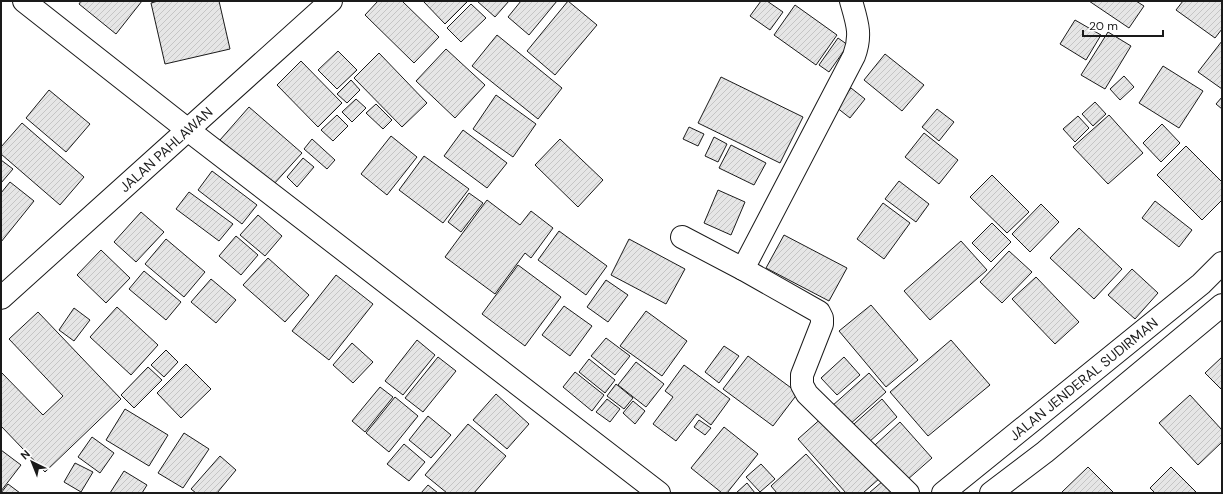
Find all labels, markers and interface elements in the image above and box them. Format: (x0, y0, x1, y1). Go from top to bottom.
scale bar (1083, 12, 1163, 38)
text: 20 m (1089, 18, 1118, 34)
street label: JALAN PAHLAWAN (116, 103, 216, 196)
street label: JALAN JENDERAL SUDIRMAN (1006, 313, 1162, 445)
north arrow (12, 442, 52, 482)
text: N (17, 447, 33, 463)

